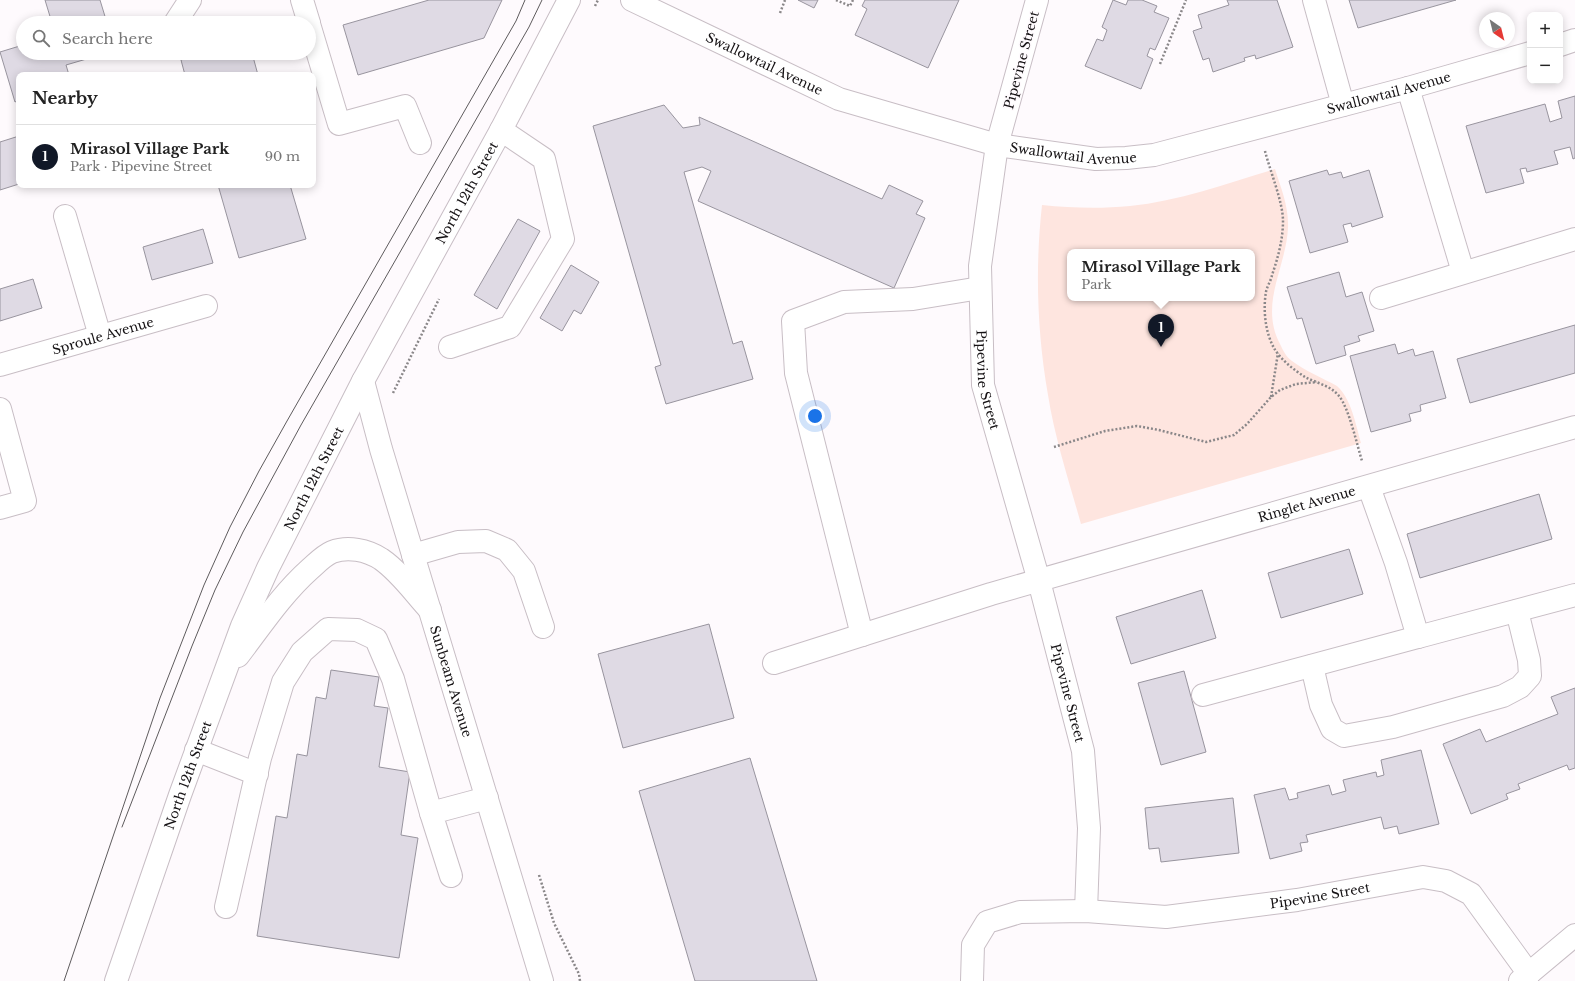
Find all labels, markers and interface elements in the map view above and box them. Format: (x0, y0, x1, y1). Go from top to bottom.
street label: Pipevine Street (1000, 9, 1043, 111)
north arrow (1479, 12, 1515, 48)
map controls (1527, 12, 1563, 84)
button: + (1527, 12, 1563, 48)
search box (16, 16, 316, 60)
icon: search (30, 27, 52, 49)
text: Search here (62, 29, 153, 48)
street label: Swallowtail Avenue (703, 29, 826, 99)
button: − (1527, 48, 1563, 84)
street label: Swallowtail Avenue (1325, 68, 1453, 118)
text: Nearby (32, 88, 98, 109)
text: Mirasol Village Park (70, 139, 229, 158)
street label: North 12th Street (432, 139, 502, 247)
street label: Swallowtail Avenue (1009, 139, 1138, 168)
text: 1 (42, 148, 48, 165)
text: 90 m (265, 148, 300, 165)
text: Park · Pipevine Street (70, 158, 212, 175)
popup (1067, 249, 1255, 301)
text: Mirasol Village Park (1081, 257, 1241, 276)
text: Park (1081, 276, 1112, 293)
street label: Sproule Avenue (50, 313, 156, 359)
pin: 1 (1148, 314, 1174, 347)
street label: Pipevine Street (973, 330, 1003, 432)
your location (805, 406, 825, 426)
street label: North 12th Street (281, 424, 348, 533)
street label: Ringlet Avenue (1256, 482, 1358, 526)
street label: Sunbeam Avenue (426, 623, 476, 739)
street label: Pipevine Street (1047, 642, 1088, 744)
street label: North 12th Street (161, 719, 215, 832)
street label: Pipevine Street (1269, 879, 1371, 912)

